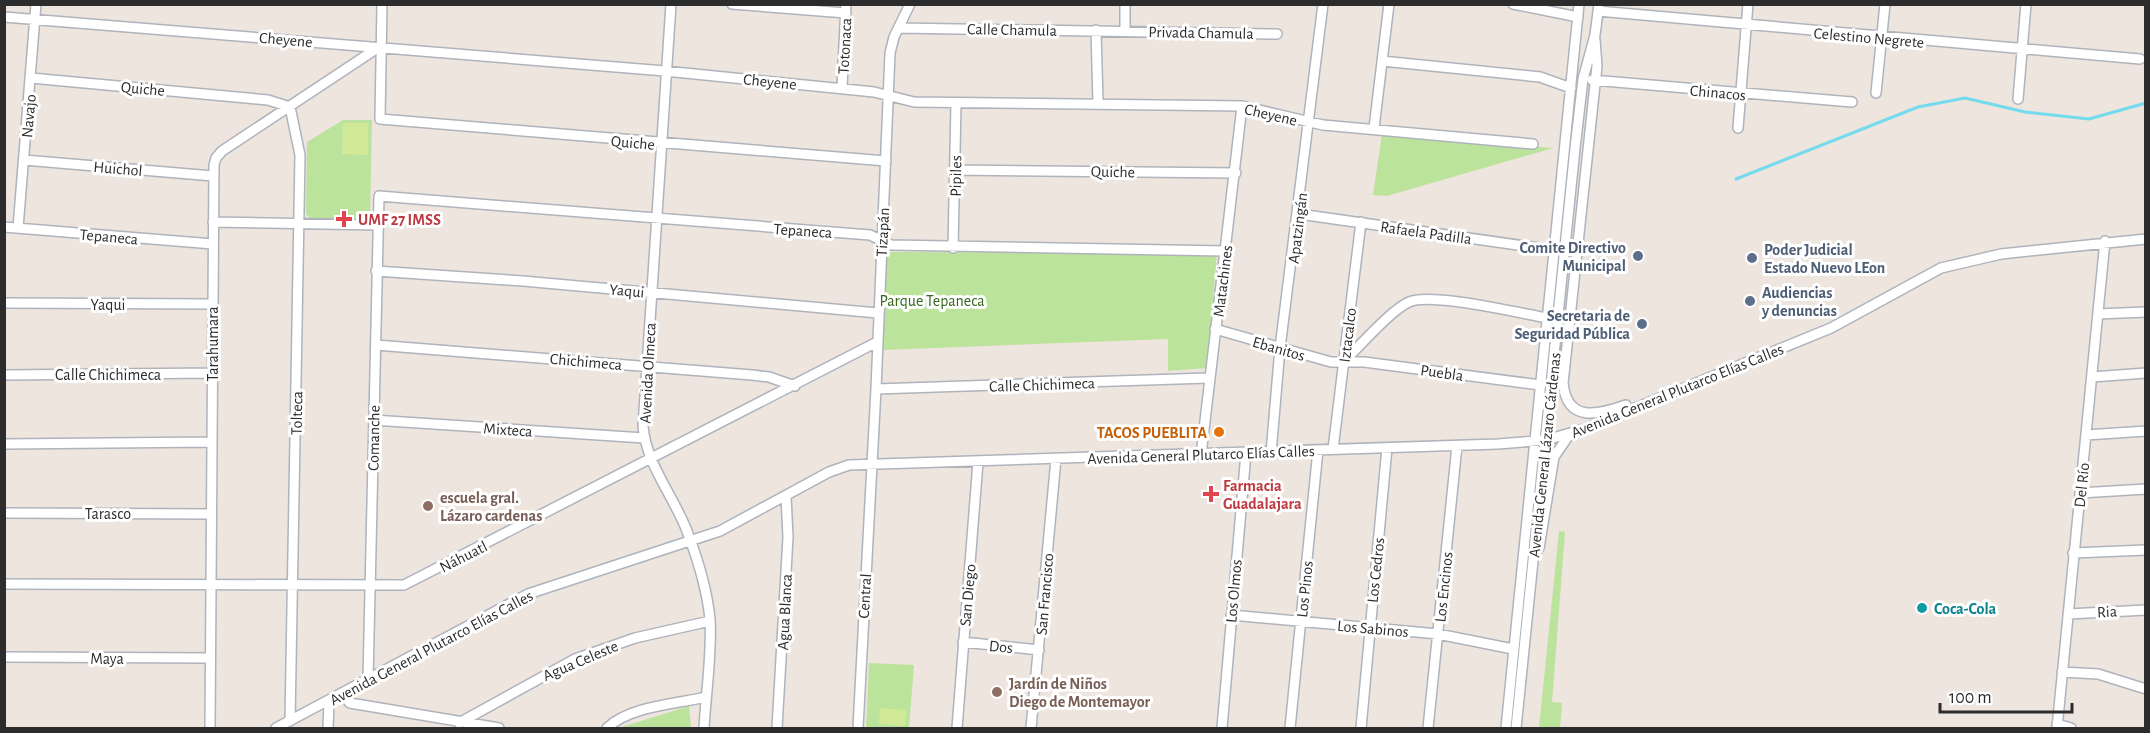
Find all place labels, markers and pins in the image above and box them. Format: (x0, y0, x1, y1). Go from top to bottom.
marker: UMF 27 IMSS (335, 210, 353, 228)
place label: UMF 27 IMSS (358, 212, 441, 228)
place label: Comite Directivo Municipal (1519, 240, 1626, 274)
place label: Poder Judicial Estado Nuevo LEon (1764, 242, 1885, 276)
marker: Comite Directivo Municipal (1631, 249, 1645, 263)
marker: Poder Judicial Estado Nuevo LEon (1745, 251, 1759, 265)
place label: Audiencias y denuncias (1761, 285, 1837, 320)
marker: Audiencias y denuncias (1743, 294, 1757, 308)
place label: Secretaria de Seguridad Pública (1514, 308, 1630, 342)
marker: Secretaria de Seguridad Pública (1635, 317, 1649, 331)
place label: TACOS PUEBLITA (1097, 425, 1207, 441)
marker: TACOS PUEBLITA (1212, 425, 1226, 439)
place label: Farmacia Guadalajara (1223, 478, 1302, 513)
marker: Farmacia Guadalajara (1204, 487, 1218, 501)
place label: escuela gral. Lázaro cardenas (440, 490, 542, 524)
marker: escuela gral. Lázaro cardenas (421, 499, 435, 513)
marker: Coca-Cola (1915, 601, 1929, 615)
place label: Coca-Cola (1934, 601, 1997, 617)
place label: Jardín de Niños Diego de Montemayor (1009, 676, 1151, 711)
marker: Jardín de Niños Diego de Montemayor (990, 685, 1004, 699)

